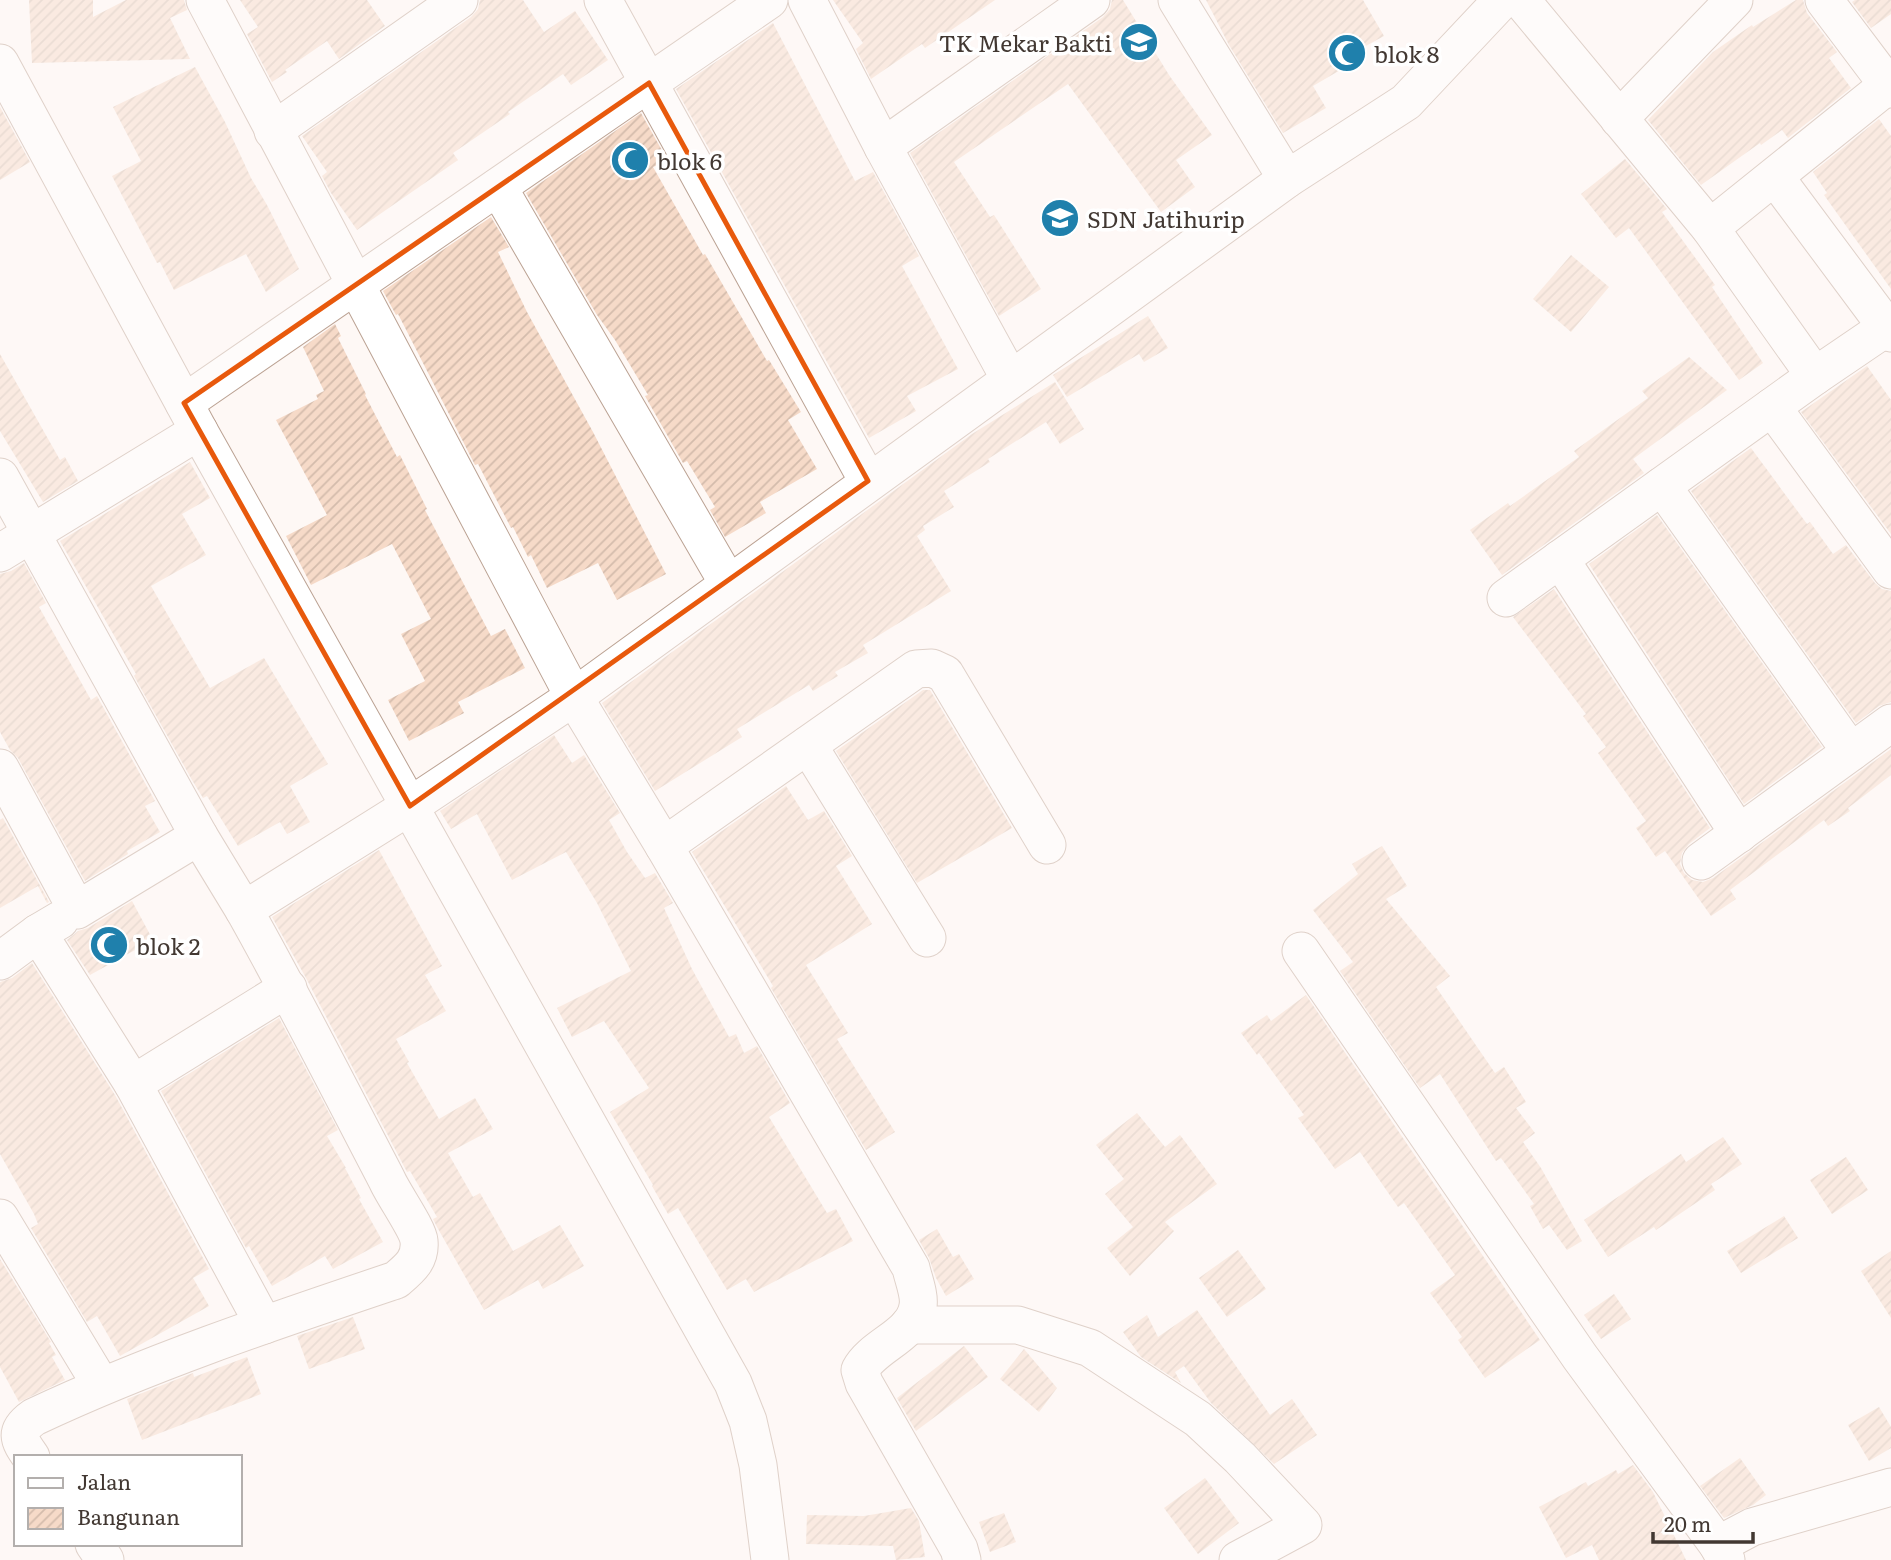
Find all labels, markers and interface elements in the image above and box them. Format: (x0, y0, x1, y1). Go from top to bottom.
school or university icon: TK Mekar Bakti (1118, 21, 1160, 63)
place label: TK Mekar Bakti (939, 25, 1112, 59)
mosque icon: blok 8 (1326, 32, 1368, 74)
place label: blok 8 (1374, 36, 1440, 70)
mosque icon: blok 6 (609, 139, 651, 181)
place label: blok 6 (657, 143, 722, 177)
school or university icon: SDN Jatihurip (1039, 197, 1081, 239)
place label: SDN Jatihurip (1087, 201, 1245, 235)
mosque icon: blok 2 (88, 924, 130, 966)
place label: blok 2 (136, 928, 201, 962)
legend (14, 1455, 242, 1546)
text: Jalan (77, 1465, 131, 1496)
text: Bangunan (77, 1500, 180, 1531)
scale bar (1653, 1500, 1753, 1544)
text: 20 m (1664, 1507, 1711, 1538)

